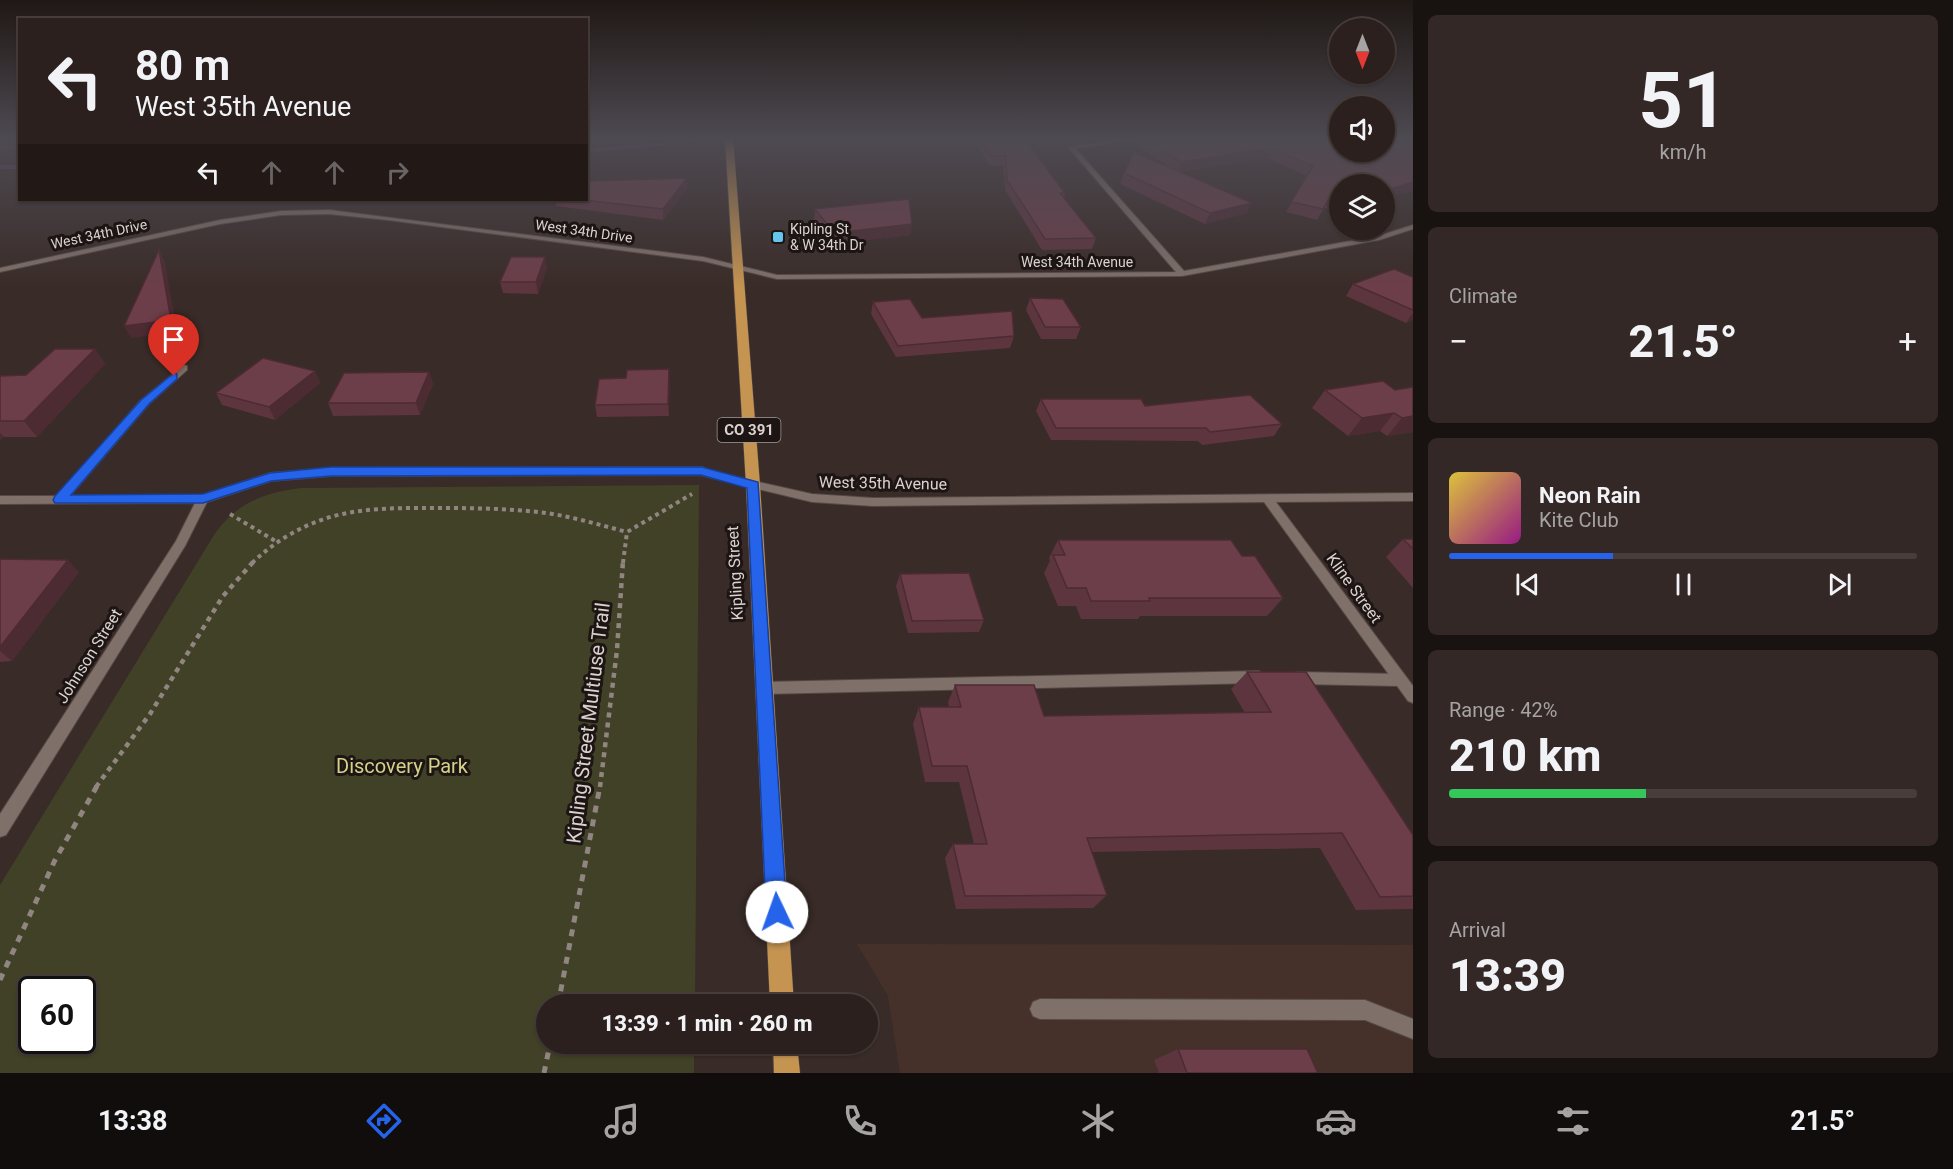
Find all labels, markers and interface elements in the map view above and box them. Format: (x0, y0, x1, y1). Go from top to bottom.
north arrow (1329, 18, 1395, 84)
map controls (1329, 18, 1395, 240)
text: 80 m (135, 41, 230, 90)
icon: left (36, 42, 114, 120)
text: 51 (1638, 55, 1728, 146)
text: West 35th Avenue (135, 91, 351, 123)
button: sound (1329, 96, 1395, 162)
text: km/h (1660, 140, 1706, 164)
icon: left (192, 156, 225, 189)
icon: ahead (255, 156, 288, 189)
icon: ahead (318, 156, 351, 189)
icon: right (381, 156, 414, 189)
button: layers (1329, 174, 1395, 240)
street label: West 34th Drive (49, 216, 149, 252)
street label: West 34th Drive (534, 216, 634, 246)
place label: Kipling St & W 34th Dr (790, 221, 864, 253)
marker: Kipling St & W 34th Dr (771, 230, 785, 244)
street label: West 34th Avenue (1021, 254, 1133, 270)
text: Climate (1449, 284, 1517, 308)
pin (148, 314, 199, 376)
text: 21.5° (1629, 315, 1738, 368)
text: − (1449, 322, 1468, 361)
text: + (1898, 322, 1917, 361)
icon: arrive (157, 323, 190, 356)
road number: CO 391 (718, 418, 780, 442)
street label: West 35th Avenue (819, 472, 947, 494)
text: Neon Rain (1539, 483, 1641, 508)
text: Kite Club (1539, 508, 1619, 532)
street label: Kipling Street (723, 525, 747, 621)
street label: Kline Street (1322, 550, 1386, 626)
icon: previous (1511, 568, 1544, 601)
icon: pause (1667, 568, 1700, 601)
icon: next (1823, 568, 1856, 601)
street label: Kipling Street Multiuse Trail (561, 601, 615, 845)
street label: Johnson Street (52, 605, 126, 707)
text: Range · 42% (1449, 698, 1557, 722)
text: 210 km (1449, 729, 1601, 782)
park label: Discovery Park (336, 754, 469, 778)
position arrow (745, 880, 809, 944)
text: Arrival (1449, 918, 1506, 942)
text: 13:39 (1449, 949, 1566, 1002)
speed limit sign: 60 (18, 976, 96, 1054)
text: 13:39 · 1 min · 260 m (602, 1011, 812, 1036)
icon: directions (363, 1100, 405, 1142)
icon: music (601, 1100, 643, 1142)
icon: phone (839, 1100, 881, 1142)
icon: climate (1077, 1100, 1119, 1142)
icon: car (1315, 1100, 1357, 1142)
icon: filters (1552, 1100, 1594, 1142)
text: 13:38 (98, 1105, 167, 1137)
text: 21.5° (1790, 1105, 1855, 1137)

